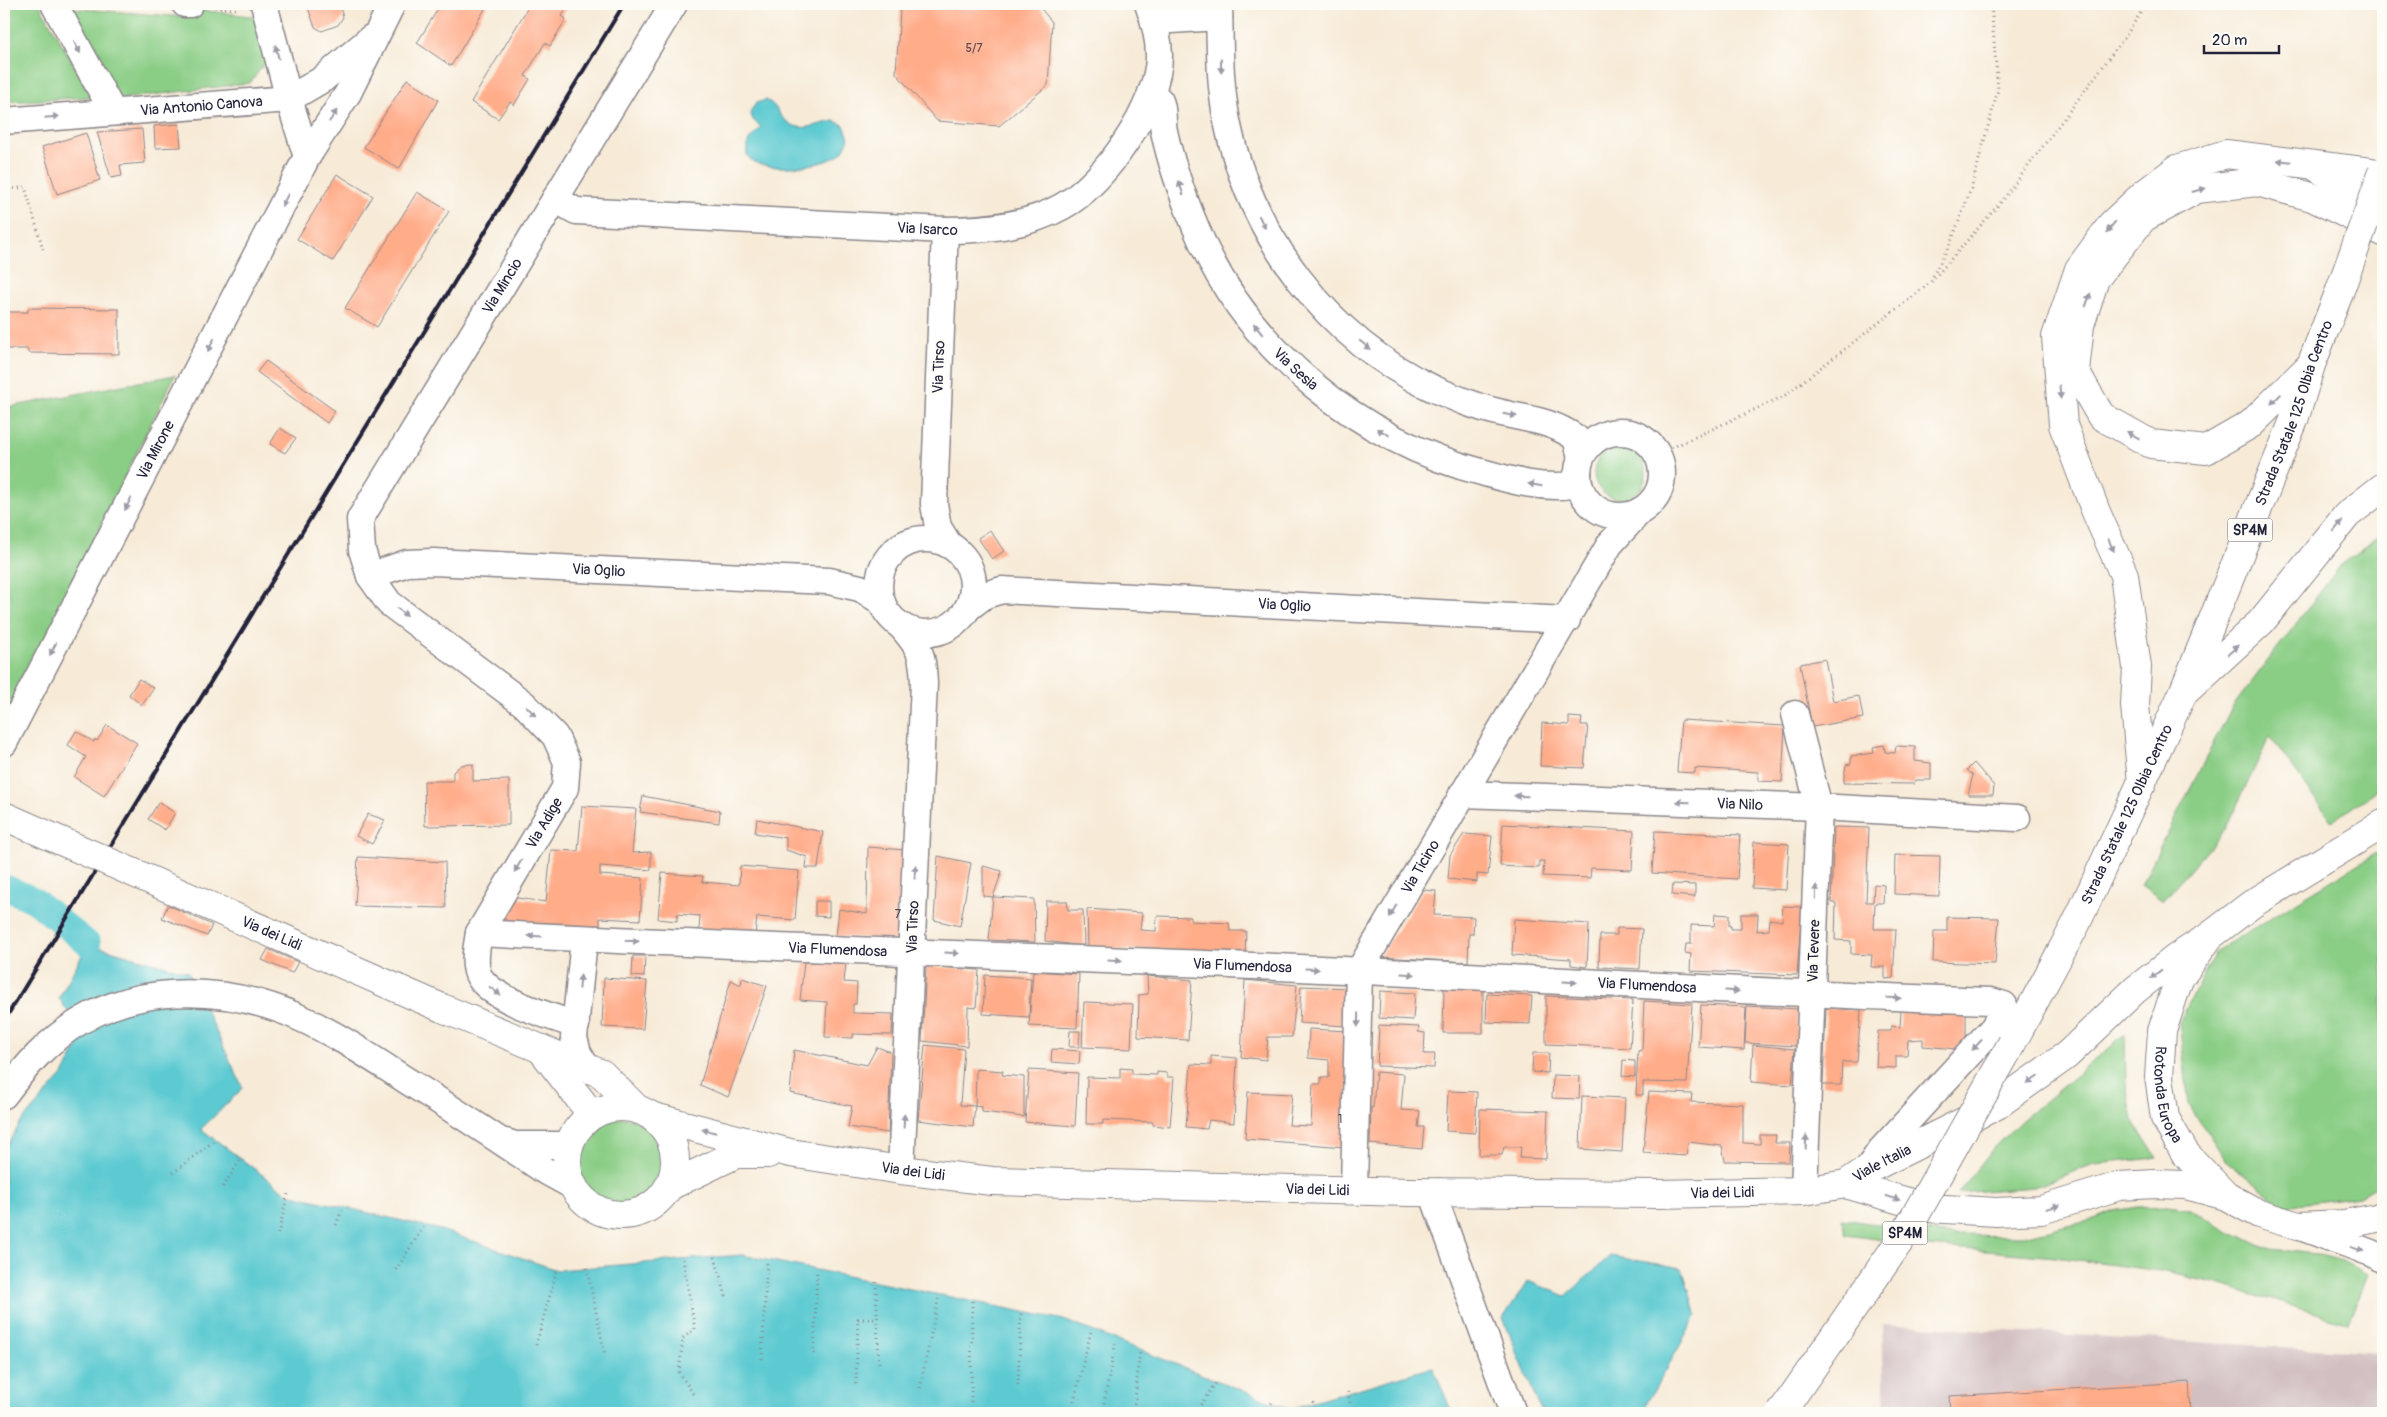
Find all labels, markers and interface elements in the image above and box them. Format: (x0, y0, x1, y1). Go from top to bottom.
scale bar (2204, 22, 2280, 54)
text: 20 m (2212, 31, 2247, 50)
one-way arrow (73, 40, 82, 53)
house number: 5/7 (965, 41, 983, 56)
one-way arrow (273, 45, 281, 60)
one-way arrow (1217, 58, 1225, 74)
street label: Via Antonio Canova (139, 92, 263, 120)
one-way arrow (328, 109, 338, 122)
one-way arrow (45, 113, 61, 121)
one-way arrow (2276, 156, 2292, 164)
one-way arrow (1177, 180, 1184, 195)
one-way arrow (2192, 186, 2207, 194)
one-way arrow (281, 193, 289, 207)
one-way arrow (1258, 215, 1266, 229)
street label: Via Isarco (896, 218, 958, 240)
one-way arrow (2105, 220, 2116, 233)
street label: Via Mincio (478, 255, 526, 317)
one-way arrow (2085, 292, 2092, 307)
street label: Strada Statale 125 Olbia Centro (2251, 318, 2337, 508)
one-way arrow (1253, 323, 1264, 336)
one-way arrow (206, 337, 215, 352)
street label: Via Tirso (929, 340, 949, 394)
one-way arrow (1358, 340, 1371, 351)
street label: Via Sesia (1269, 344, 1322, 395)
one-way arrow (2057, 384, 2065, 400)
one-way arrow (2270, 393, 2282, 405)
one-way arrow (1503, 411, 1519, 419)
street label: Via Mirone (132, 416, 179, 483)
one-way arrow (1376, 427, 1389, 436)
one-way arrow (2127, 430, 2140, 439)
one-way arrow (1527, 480, 1543, 488)
one-way arrow (124, 497, 132, 512)
road number: SP4M (2228, 518, 2272, 542)
one-way arrow (2332, 520, 2343, 533)
one-way arrow (2107, 538, 2115, 552)
street label: Via Oglio (571, 559, 626, 581)
street label: Via Oglio (1257, 594, 1312, 616)
one-way arrow (395, 607, 408, 618)
one-way arrow (49, 641, 57, 656)
one-way arrow (2226, 644, 2239, 655)
one-way arrow (525, 705, 537, 717)
street label: Strada Statale 125 Olbia Centro (2077, 721, 2177, 907)
one-way arrow (1513, 792, 1529, 800)
street label: Via Adige (522, 793, 567, 852)
street label: Via Nilo (1716, 794, 1763, 814)
one-way arrow (1675, 798, 1691, 806)
street label: Via Ticino (1397, 836, 1444, 897)
one-way arrow (514, 859, 523, 872)
one-way arrow (912, 863, 920, 879)
one-way arrow (1812, 884, 1820, 900)
street label: Via Tirso (903, 900, 923, 954)
one-way arrow (1389, 905, 1398, 918)
house number: 7 (895, 907, 902, 922)
street label: Via dei Lidi (238, 912, 305, 955)
street label: Via Tevere (1803, 918, 1825, 983)
one-way arrow (527, 932, 543, 940)
one-way arrow (625, 938, 641, 946)
street label: Via Flumendosa (788, 938, 888, 961)
one-way arrow (944, 949, 960, 957)
street label: Via Flumendosa (1192, 954, 1292, 977)
one-way arrow (1107, 956, 1123, 964)
one-way arrow (1304, 965, 1320, 973)
one-way arrow (2149, 968, 2162, 979)
one-way arrow (1400, 970, 1416, 978)
street label: Via Flumendosa (1597, 973, 1697, 997)
one-way arrow (576, 974, 584, 990)
one-way arrow (1562, 978, 1578, 986)
one-way arrow (488, 986, 502, 996)
one-way arrow (1724, 987, 1740, 995)
one-way arrow (1887, 994, 1903, 1002)
one-way arrow (1354, 1012, 1362, 1028)
one-way arrow (1972, 1039, 1983, 1052)
street label: Rotonda Europa (2150, 1046, 2187, 1146)
one-way arrow (2026, 1075, 2040, 1085)
house number: 1 (1338, 1112, 1342, 1127)
one-way arrow (900, 1113, 908, 1129)
one-way arrow (702, 1127, 717, 1135)
one-way arrow (1803, 1134, 1811, 1150)
street label: Viale Italia (1849, 1140, 1914, 1186)
street label: Via dei Lidi (880, 1158, 946, 1185)
street label: Via dei Lidi (1285, 1179, 1350, 1200)
street label: Via dei Lidi (1690, 1183, 1755, 1203)
one-way arrow (1886, 1194, 1901, 1202)
one-way arrow (2046, 1203, 2061, 1211)
road number: SP4M (1882, 1222, 1928, 1244)
one-way arrow (2350, 1246, 2365, 1253)

